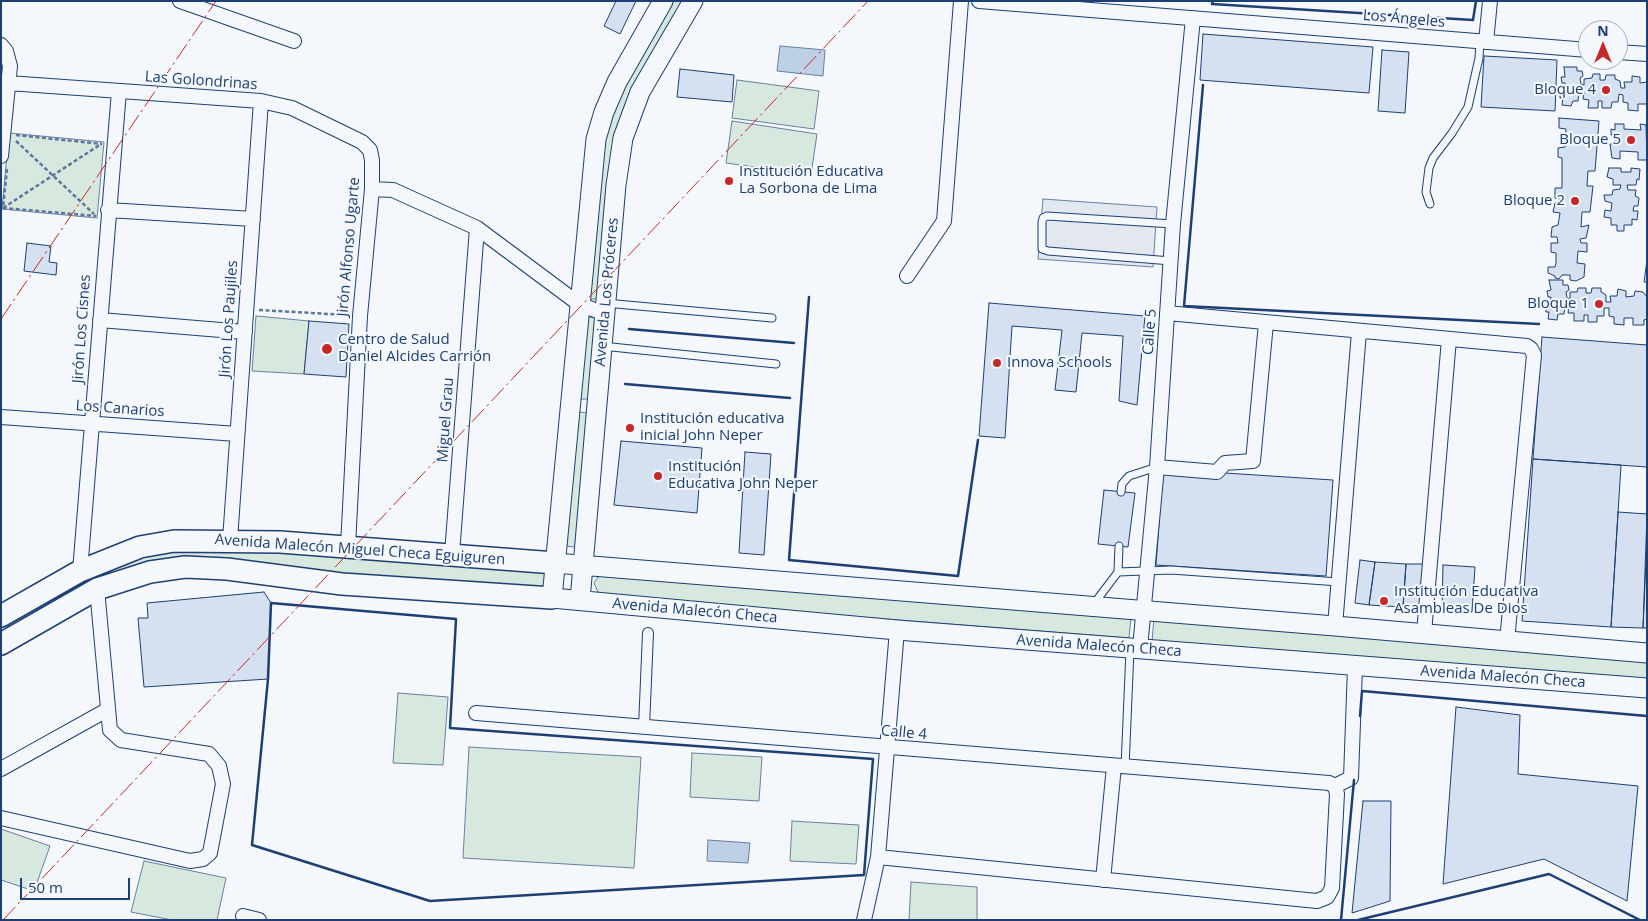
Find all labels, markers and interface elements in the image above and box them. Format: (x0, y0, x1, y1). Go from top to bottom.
street label: Los Ángeles (1362, 6, 1446, 32)
north arrow (1578, 20, 1628, 70)
text: N (1597, 21, 1609, 40)
street label: Las Golondrinas (144, 68, 258, 94)
place label: Bloque 4 (1534, 81, 1596, 99)
marker: Bloque 4 (1600, 84, 1612, 96)
place label: Bloque 5 (1559, 131, 1621, 149)
marker: Bloque 5 (1625, 134, 1637, 146)
place label: Institución Educativa La Sorbona de Lima (739, 163, 883, 198)
marker: Institución Educativa La Sorbona de Lima (723, 175, 735, 187)
street label: Jirón Alfonso Ugarte (334, 176, 364, 318)
place label: Bloque 2 (1503, 192, 1565, 210)
marker: Bloque 2 (1569, 195, 1581, 207)
street label: Avenida Los Próceres (592, 217, 622, 367)
street label: Jirón Los Paujiles (216, 260, 242, 378)
street label: Jirón Los Cisnes (69, 274, 95, 384)
place label: Bloque 1 (1527, 295, 1589, 313)
marker: Bloque 1 (1593, 298, 1605, 310)
street label: Calle 5 (1139, 308, 1161, 356)
place label: Centro de Salud Daniel Alcides Carrión (338, 331, 491, 366)
marker: Centro de Salud Daniel Alcides Carrión (320, 342, 334, 356)
place label: Innova Schools (1007, 354, 1112, 372)
marker: Innova Schools (991, 357, 1003, 369)
street label: Miguel Grau (434, 377, 458, 463)
street label: Los Canarios (75, 397, 165, 421)
place label: Institución educativa inicial John Neper (640, 410, 785, 445)
marker: Institución educativa inicial John Neper (624, 422, 636, 434)
place label: Institución Educativa John Neper (668, 458, 818, 493)
marker: Institución Educativa John Neper (652, 470, 664, 482)
street label: Avenida Malecón Miguel Checa Eguiguren (214, 531, 506, 569)
place label: Institución Educativa Asambleas De Dios (1394, 583, 1538, 618)
street label: Avenida Malecón Checa (612, 595, 778, 627)
marker: Institución Educativa Asambleas De Dios (1378, 595, 1390, 607)
street label: Avenida Malecón Checa (1016, 631, 1182, 661)
street label: Avenida Malecón Checa (1420, 662, 1586, 692)
street label: Calle 4 (880, 722, 928, 744)
scale bar (22, 868, 132, 900)
text: 50 m (28, 877, 63, 897)

